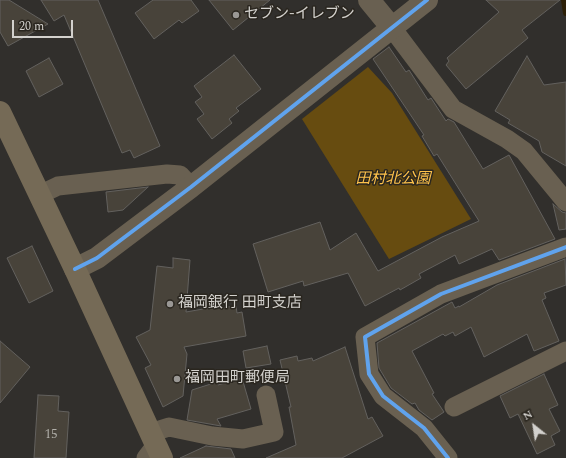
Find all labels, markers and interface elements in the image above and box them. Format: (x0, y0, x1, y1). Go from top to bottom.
place label: セブン-イレブン (244, 6, 355, 24)
marker: セブン-イレブン (231, 10, 241, 20)
scale bar (14, 12, 75, 38)
text: 20 m (19, 17, 44, 36)
park label: 田村北公園 (356, 171, 430, 189)
place label: 福岡銀行 田町支店 (178, 295, 302, 313)
marker: 福岡銀行 田町支店 (165, 299, 175, 309)
place label: 福岡田町郵便局 (185, 370, 290, 388)
marker: 福岡田町郵便局 (172, 374, 182, 384)
north arrow (514, 406, 554, 446)
text: N (520, 406, 536, 425)
house number: 15 (45, 427, 57, 443)

